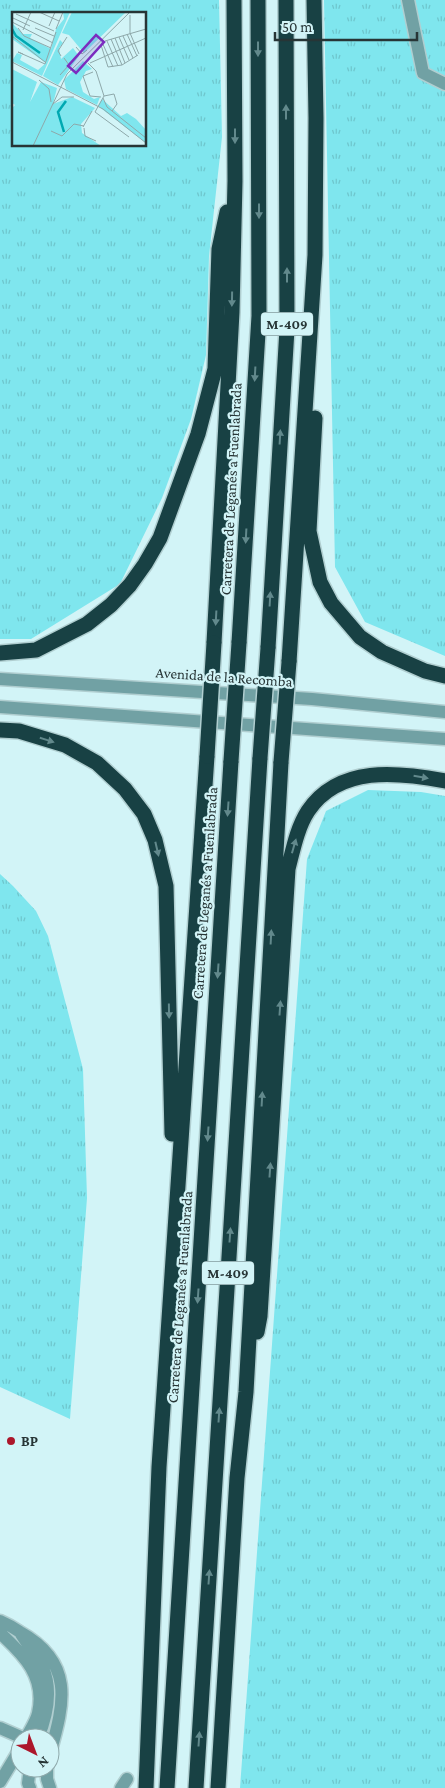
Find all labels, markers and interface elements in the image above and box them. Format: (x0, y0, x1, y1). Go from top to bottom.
scale bar (275, 10, 418, 42)
inset map (12, 12, 146, 146)
text: 50 m (282, 19, 312, 35)
one-way arrow (254, 41, 262, 57)
one-way arrow (282, 104, 290, 120)
one-way arrow (231, 128, 239, 144)
one-way arrow (255, 203, 263, 219)
one-way arrow (283, 266, 291, 282)
one-way arrow (228, 291, 236, 307)
road number: M-409 (261, 312, 313, 336)
one-way arrow (251, 366, 259, 382)
street label: Carretera de Leganés a Fuenlabrada (217, 382, 246, 596)
one-way arrow (277, 429, 285, 445)
one-way arrow (241, 528, 249, 544)
one-way arrow (267, 591, 275, 607)
one-way arrow (211, 611, 219, 627)
street label: Avenida de la Recomba (155, 664, 293, 690)
one-way arrow (40, 736, 55, 744)
one-way arrow (413, 773, 429, 781)
street label: Carretera de Leganés a Fuenlabrada (190, 786, 221, 1000)
one-way arrow (224, 802, 232, 818)
one-way arrow (291, 839, 299, 854)
one-way arrow (153, 842, 161, 857)
one-way arrow (268, 928, 276, 944)
one-way arrow (213, 964, 221, 980)
one-way arrow (276, 1000, 284, 1016)
one-way arrow (165, 1003, 173, 1019)
one-way arrow (259, 1091, 267, 1107)
one-way arrow (203, 1126, 211, 1142)
one-way arrow (266, 1162, 274, 1178)
street label: Carretera de Leganés a Fuenlabrada (165, 1190, 196, 1404)
one-way arrow (227, 1227, 235, 1243)
road number: M-409 (202, 1262, 254, 1284)
one-way arrow (193, 1288, 201, 1304)
one-way arrow (216, 1407, 224, 1423)
place label: BP (21, 1433, 38, 1449)
marker: BP (5, 1435, 17, 1447)
one-way arrow (206, 1569, 214, 1585)
north arrow (10, 1728, 60, 1778)
one-way arrow (196, 1731, 204, 1747)
text: N (34, 1754, 53, 1772)

